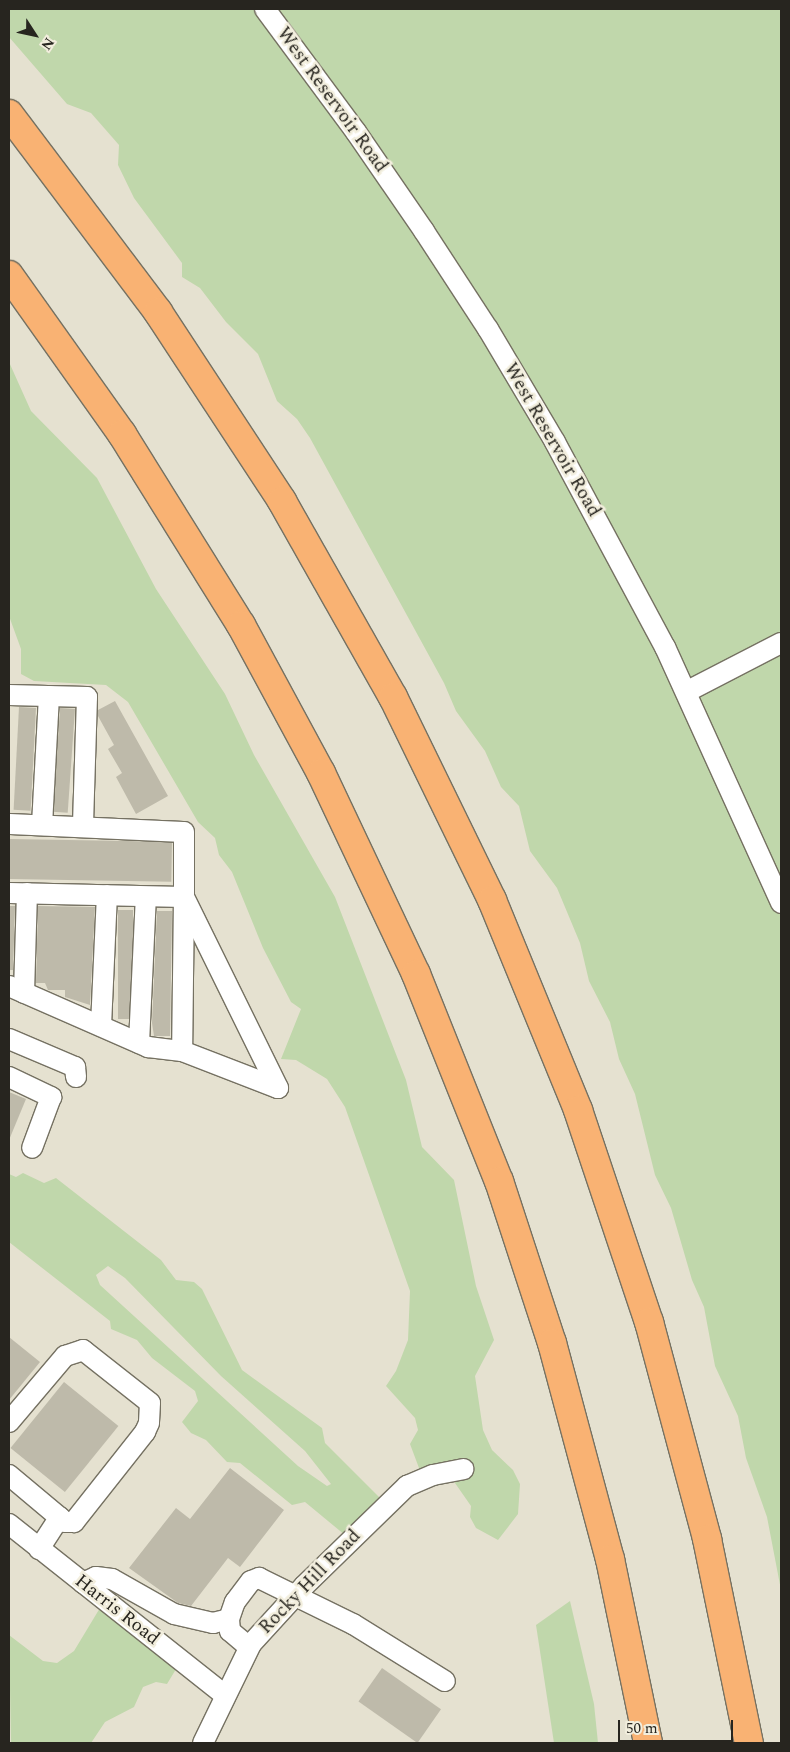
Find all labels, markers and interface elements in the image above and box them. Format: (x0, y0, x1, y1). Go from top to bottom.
north arrow (10, 10, 60, 60)
street label: West Reservoir Road (272, 23, 392, 177)
text: N (36, 33, 60, 55)
street label: West Reservoir Road (499, 359, 605, 521)
street label: Rocky Hill Road (254, 1525, 366, 1639)
street label: Harris Road (70, 1570, 164, 1650)
scale bar (620, 1710, 735, 1742)
text: 50 m (626, 1717, 658, 1740)

